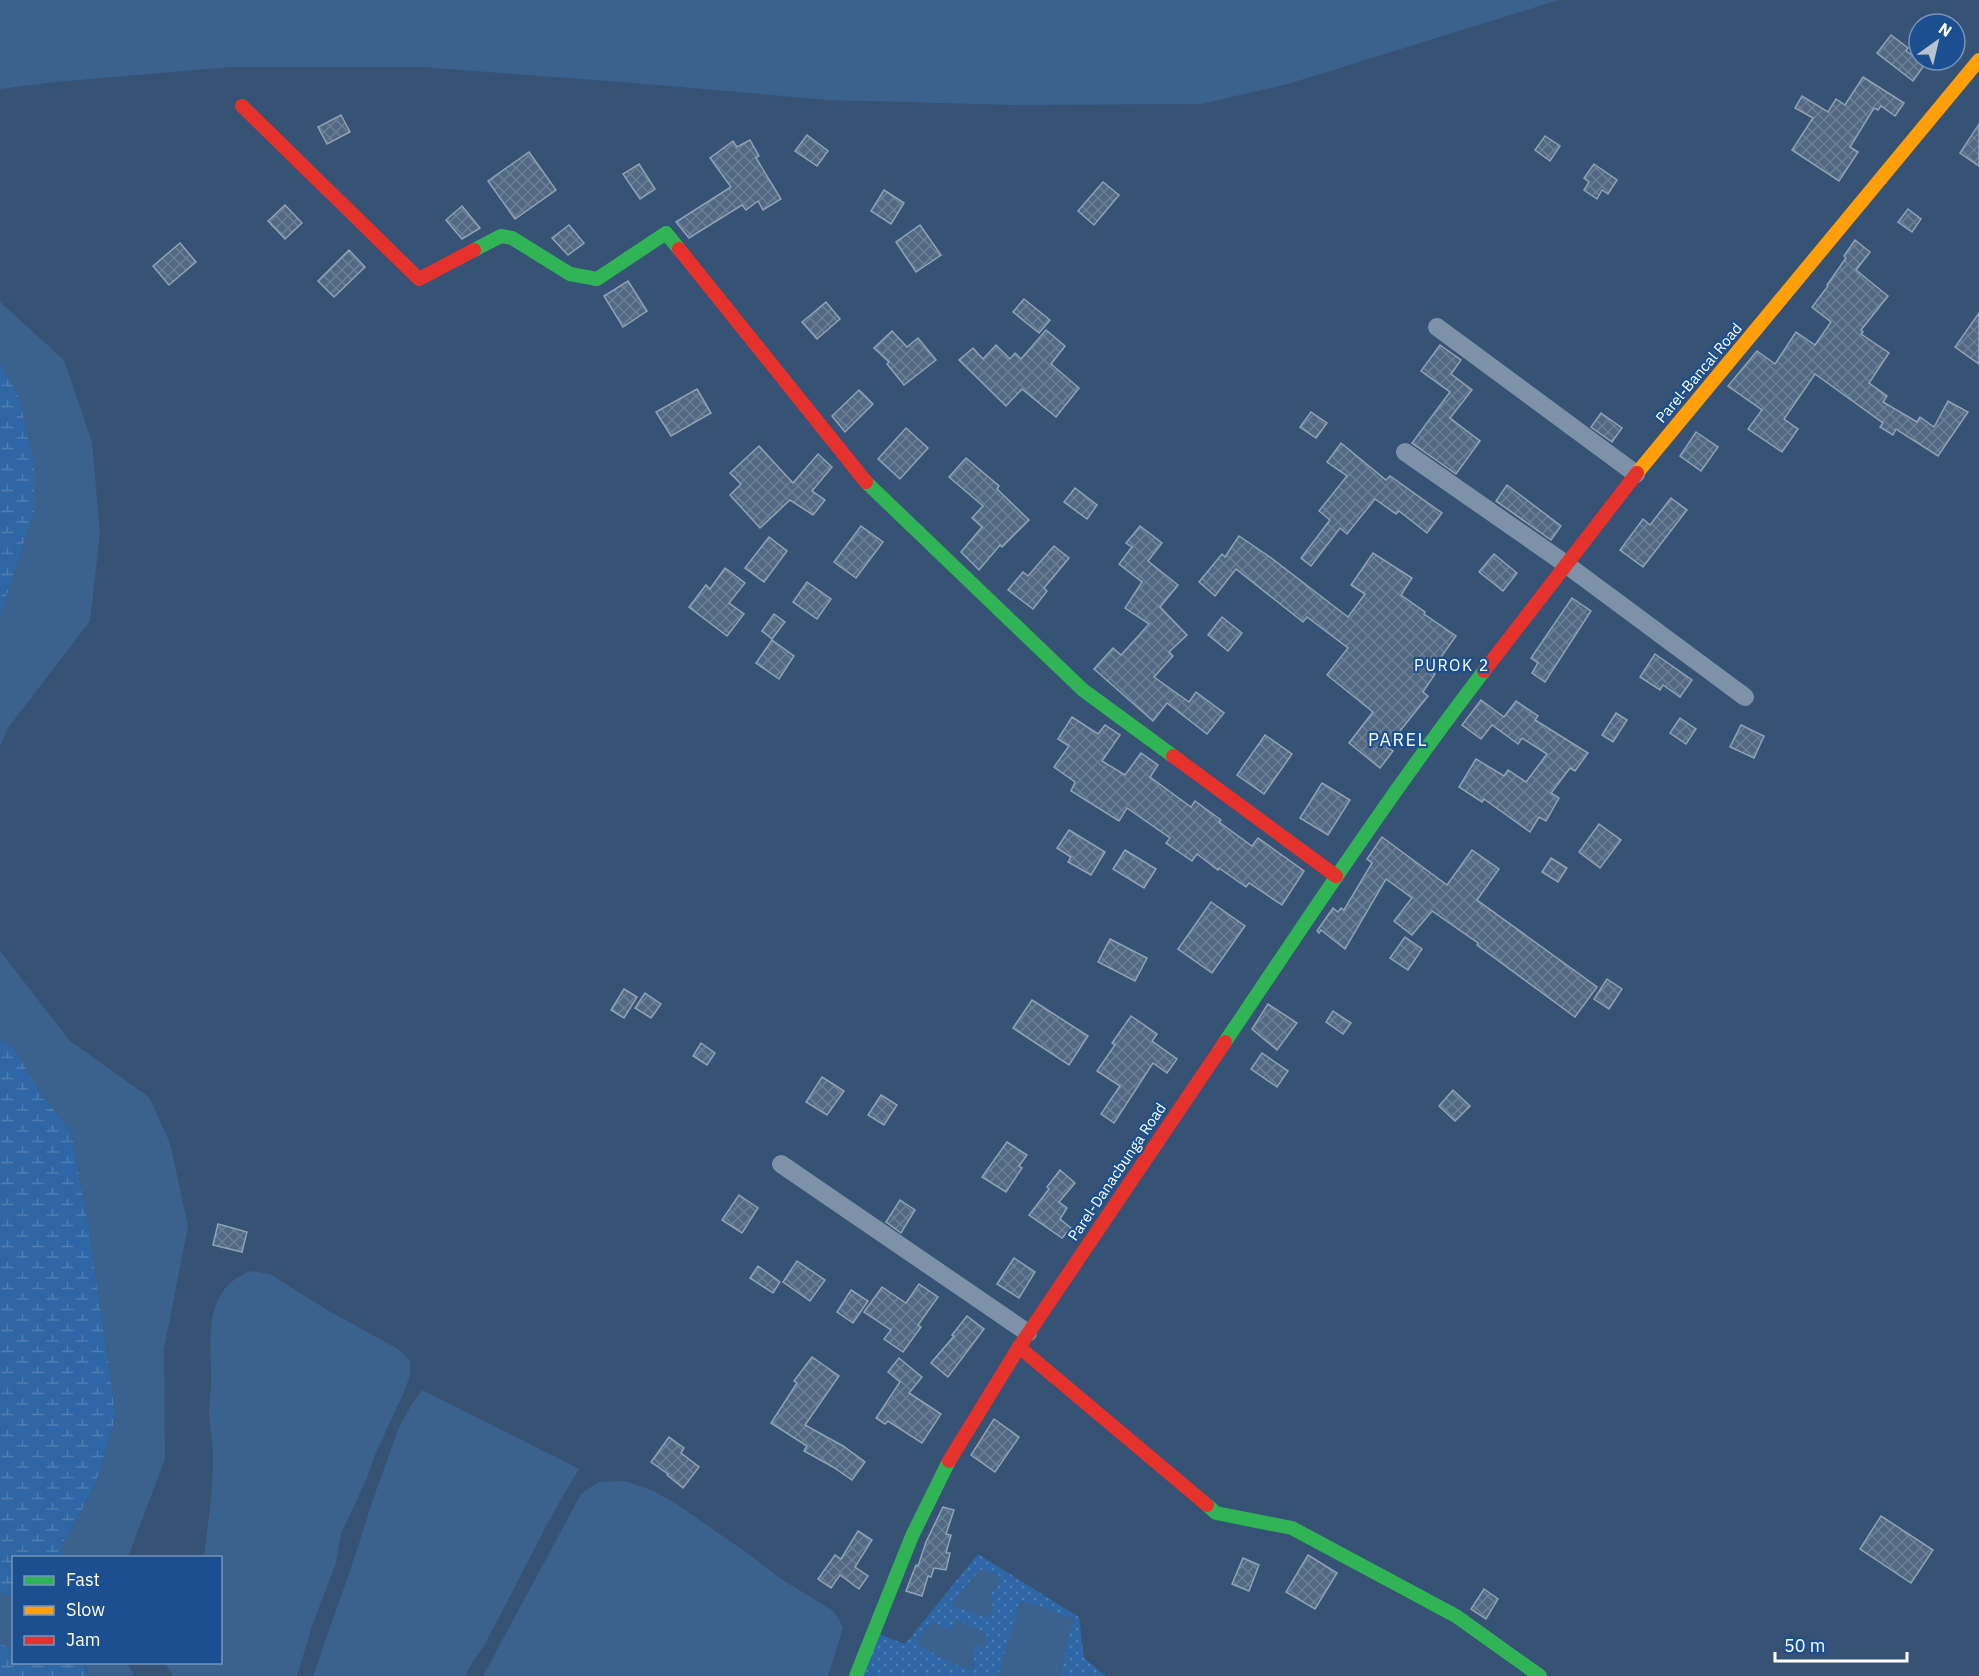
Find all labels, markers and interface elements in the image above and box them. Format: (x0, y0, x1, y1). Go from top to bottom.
north arrow (1907, 12, 1967, 72)
text: N (1935, 18, 1956, 41)
street label: Parel-Bancal Road (1651, 319, 1746, 426)
district label: PUROK 2 (1414, 655, 1490, 675)
district label: PAREL (1368, 728, 1428, 751)
street label: Parel-Danacbunga Road (1063, 1099, 1170, 1244)
legend (12, 1556, 222, 1664)
text: Fast (66, 1568, 100, 1591)
text: Slow (66, 1598, 105, 1621)
scale bar (1775, 1625, 1907, 1663)
text: Jam (66, 1628, 101, 1651)
text: 50 m (1784, 1634, 1826, 1657)

